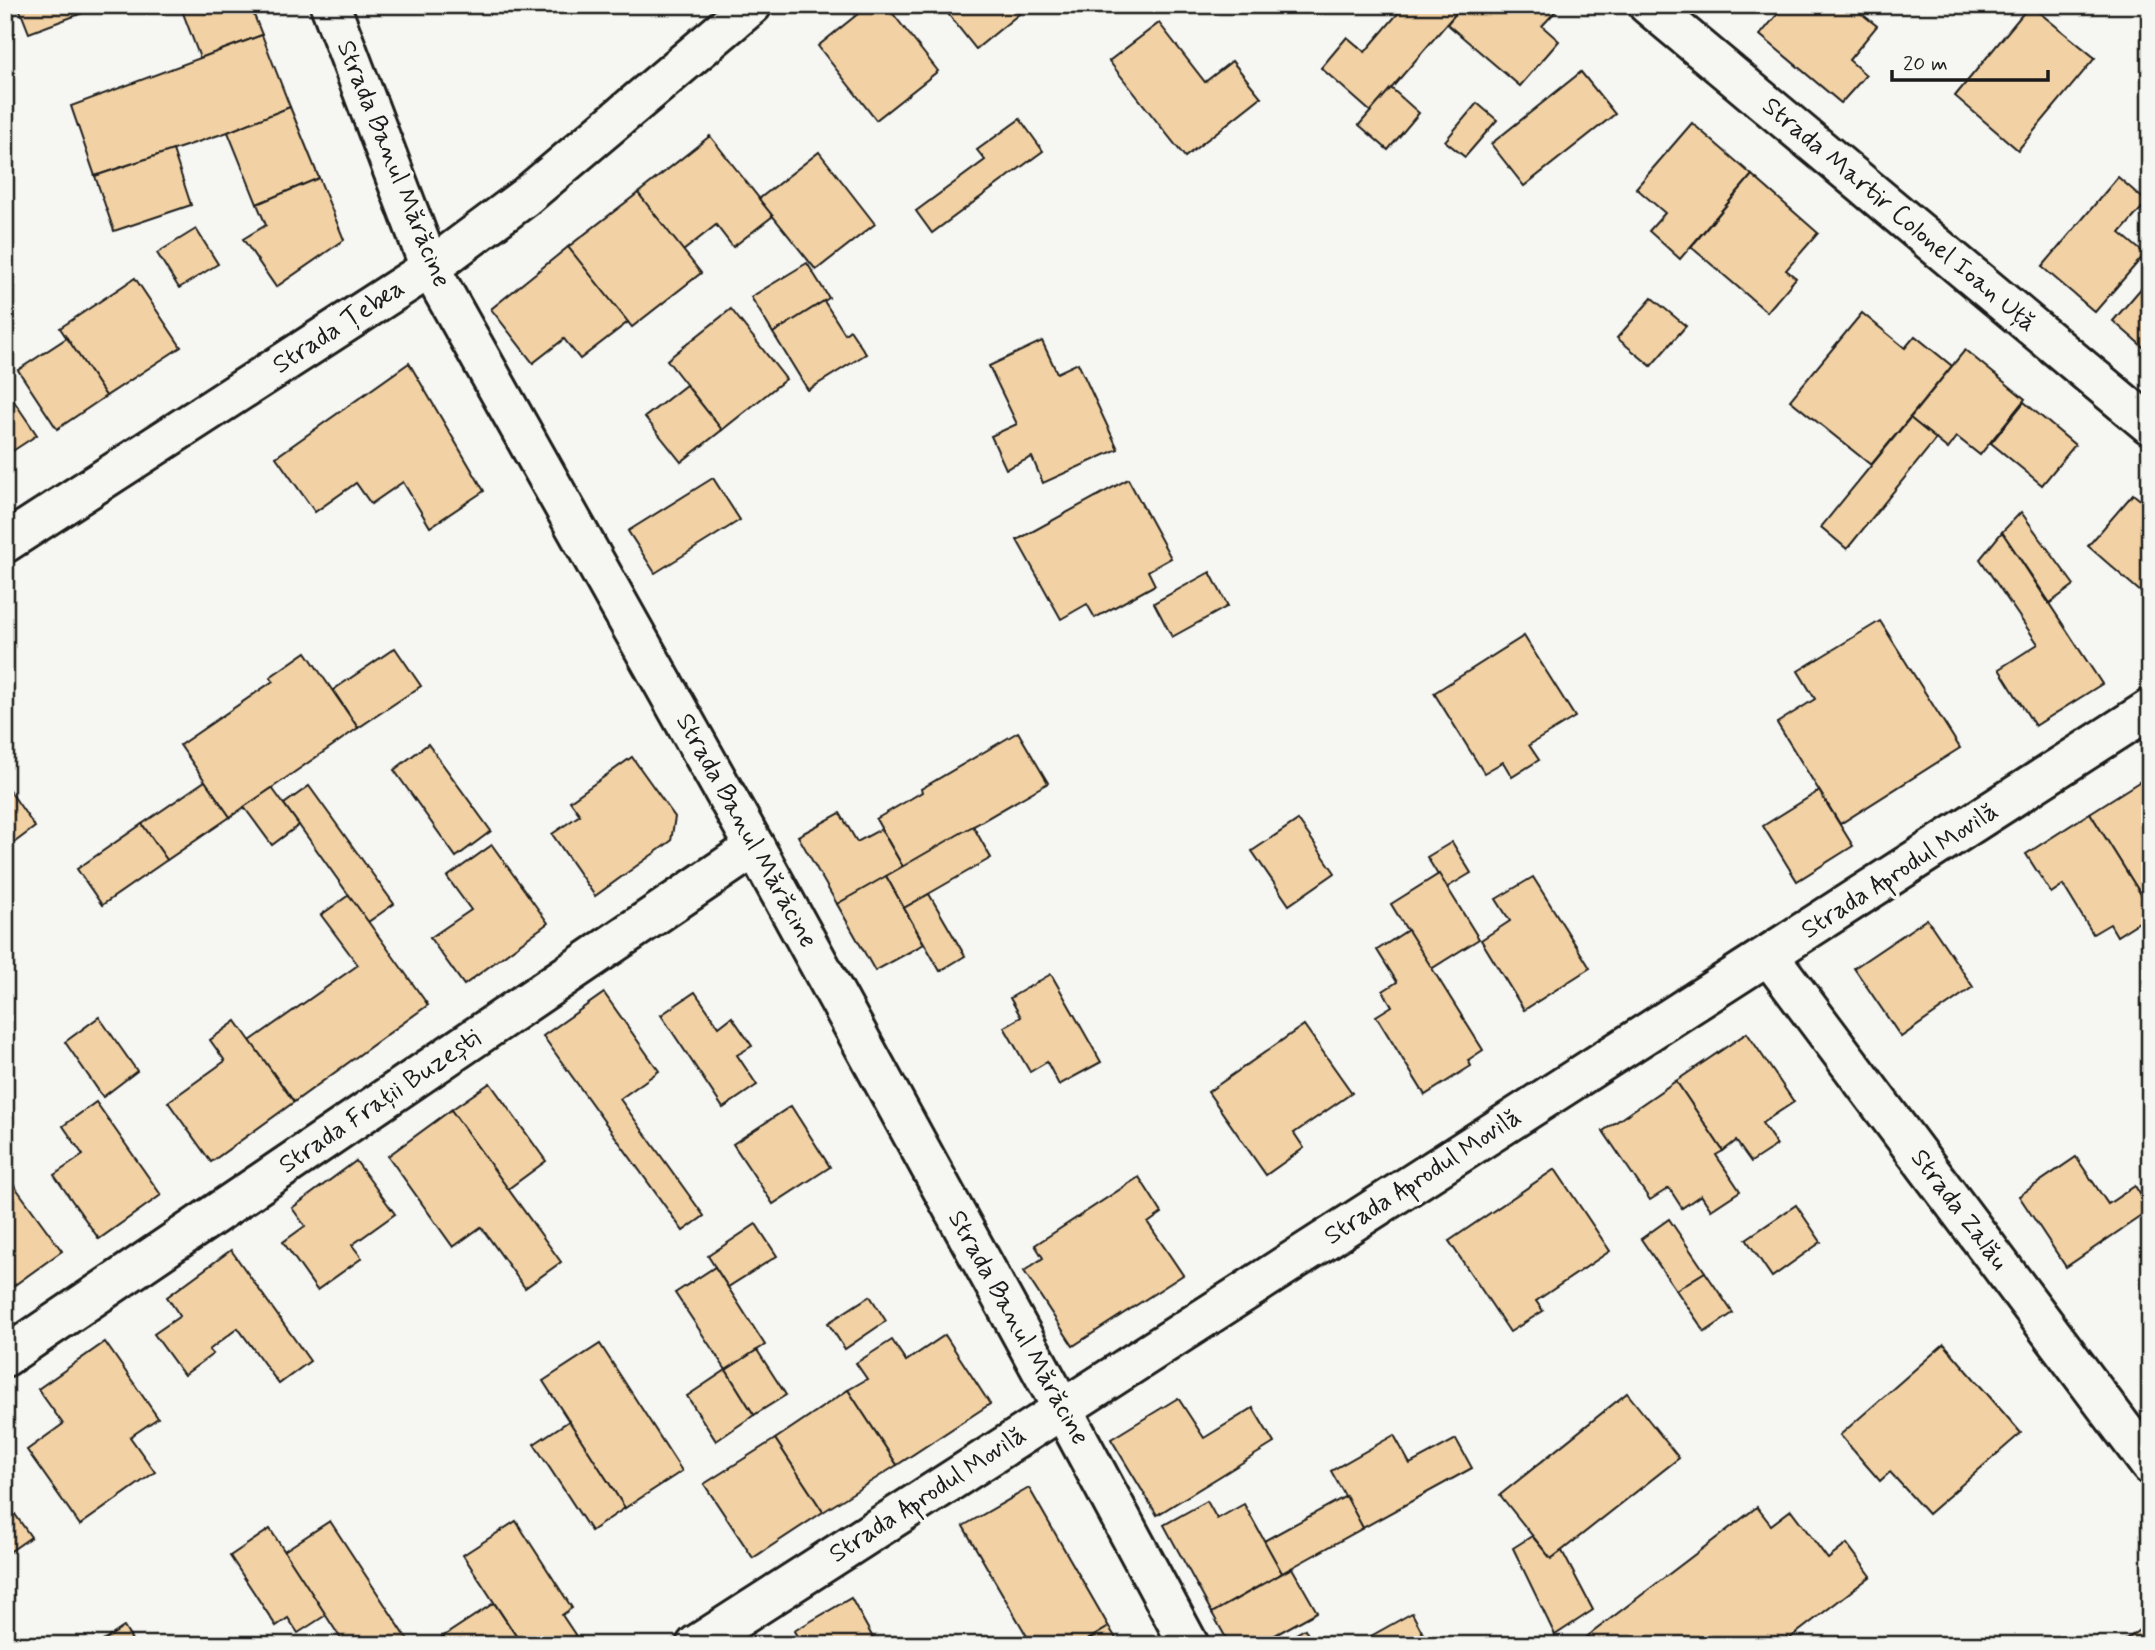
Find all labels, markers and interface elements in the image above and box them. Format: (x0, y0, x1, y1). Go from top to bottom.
street label: Strada Banul Mărăcine (328, 35, 458, 293)
scale bar (1892, 38, 2048, 82)
text: 20 m (1903, 50, 1948, 78)
street label: Strada Martir Colonel Ioan Uță (1755, 90, 2043, 340)
street label: Strada Țebea (266, 272, 412, 382)
street label: Strada Banul Mărăcine (667, 708, 825, 954)
street label: Strada Aprodul Movilă (1795, 795, 2007, 950)
street label: Strada Frații Buzești (272, 1022, 488, 1182)
street label: Strada Aprodul Movilă (1318, 1101, 1530, 1256)
street label: Strada Zalău (1902, 1143, 2016, 1277)
street label: Strada Banul Mărăcine (939, 1205, 1097, 1451)
street label: Strada Aprodul Movilă (823, 1419, 1035, 1574)

